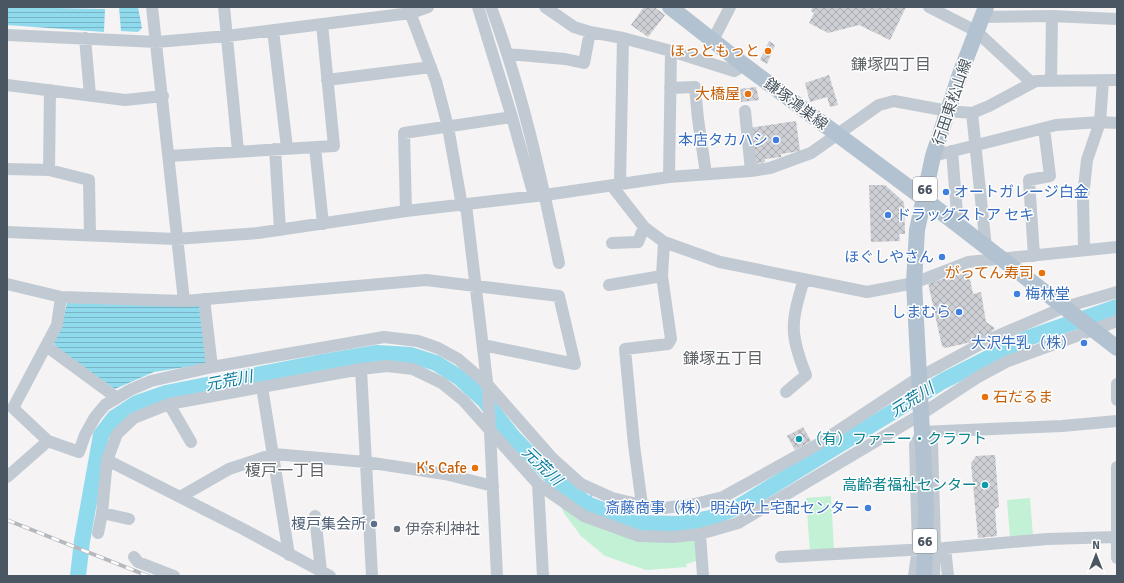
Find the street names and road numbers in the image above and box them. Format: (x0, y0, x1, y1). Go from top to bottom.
street label: 行田東松山線 (929, 57, 975, 147)
street label: 鎌塚鴻巣線 (761, 74, 831, 134)
road number: 66 (913, 177, 937, 201)
road number: 66 (913, 529, 937, 553)

